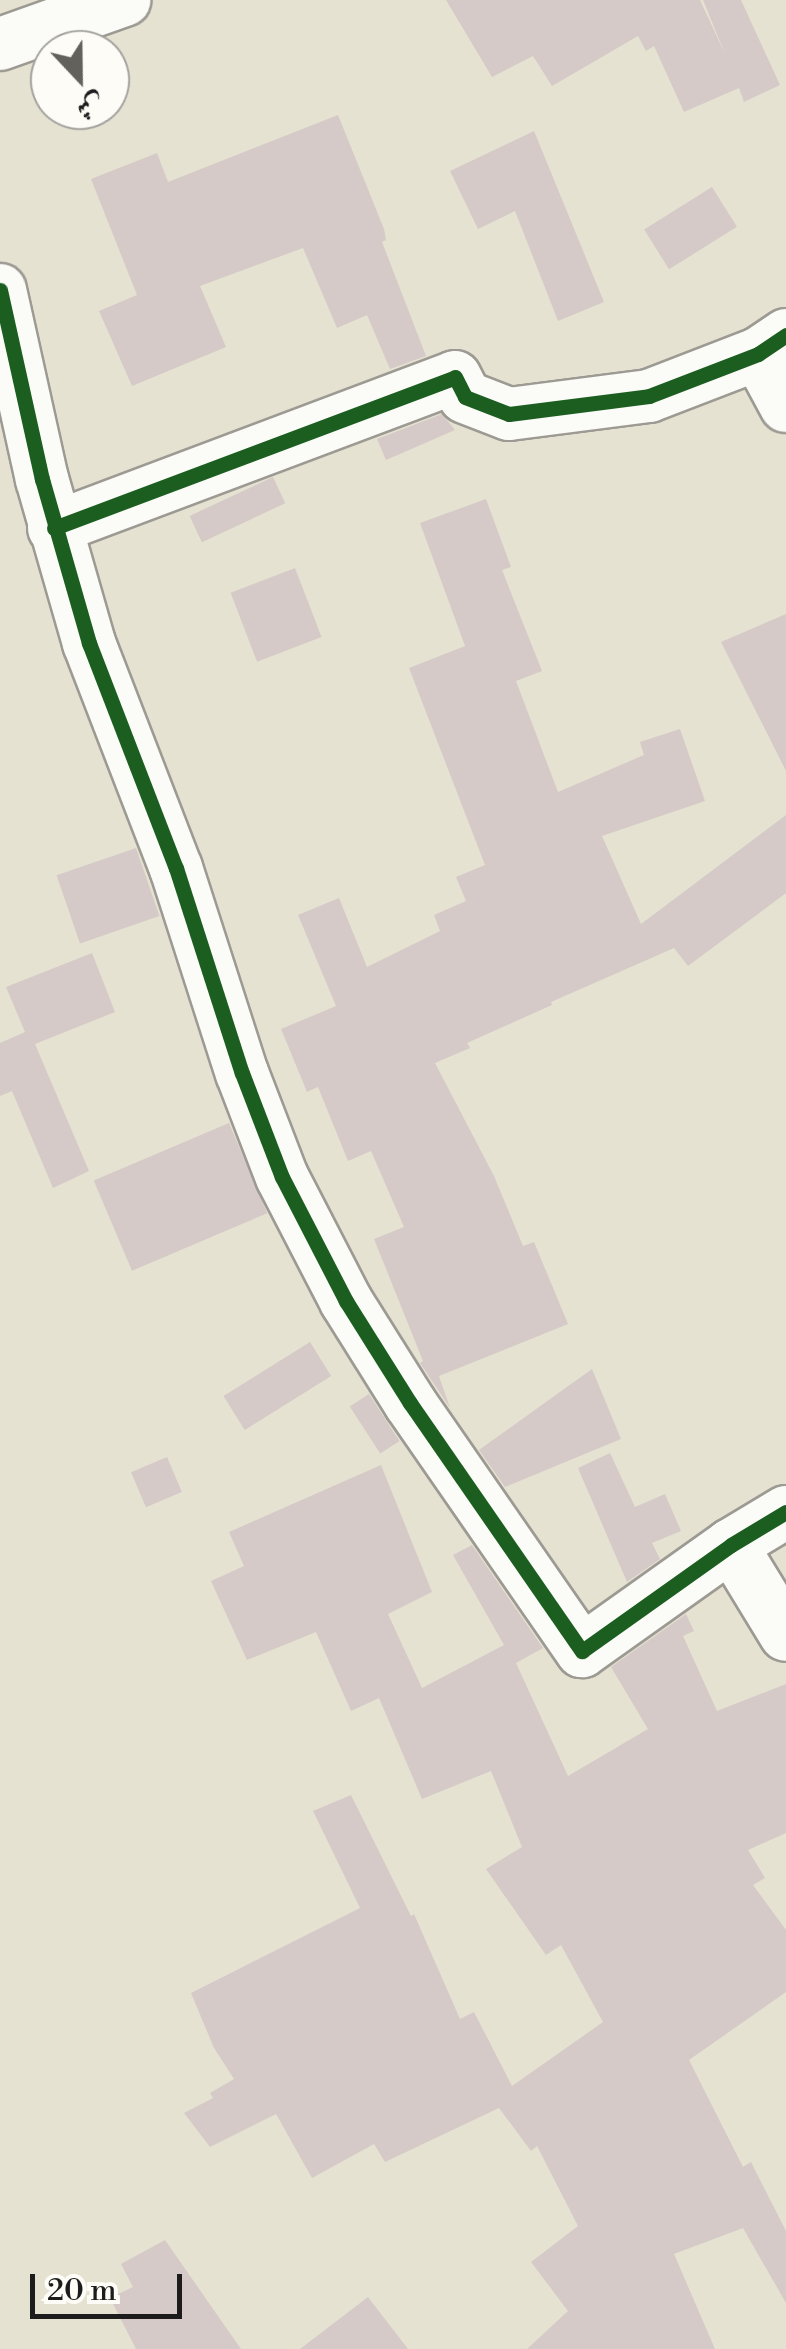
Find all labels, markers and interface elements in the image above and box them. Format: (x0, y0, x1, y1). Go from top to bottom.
north arrow (30, 30, 130, 130)
text: ش (71, 85, 110, 128)
scale bar (35, 2254, 188, 2316)
text: 20 m (47, 2272, 116, 2310)

